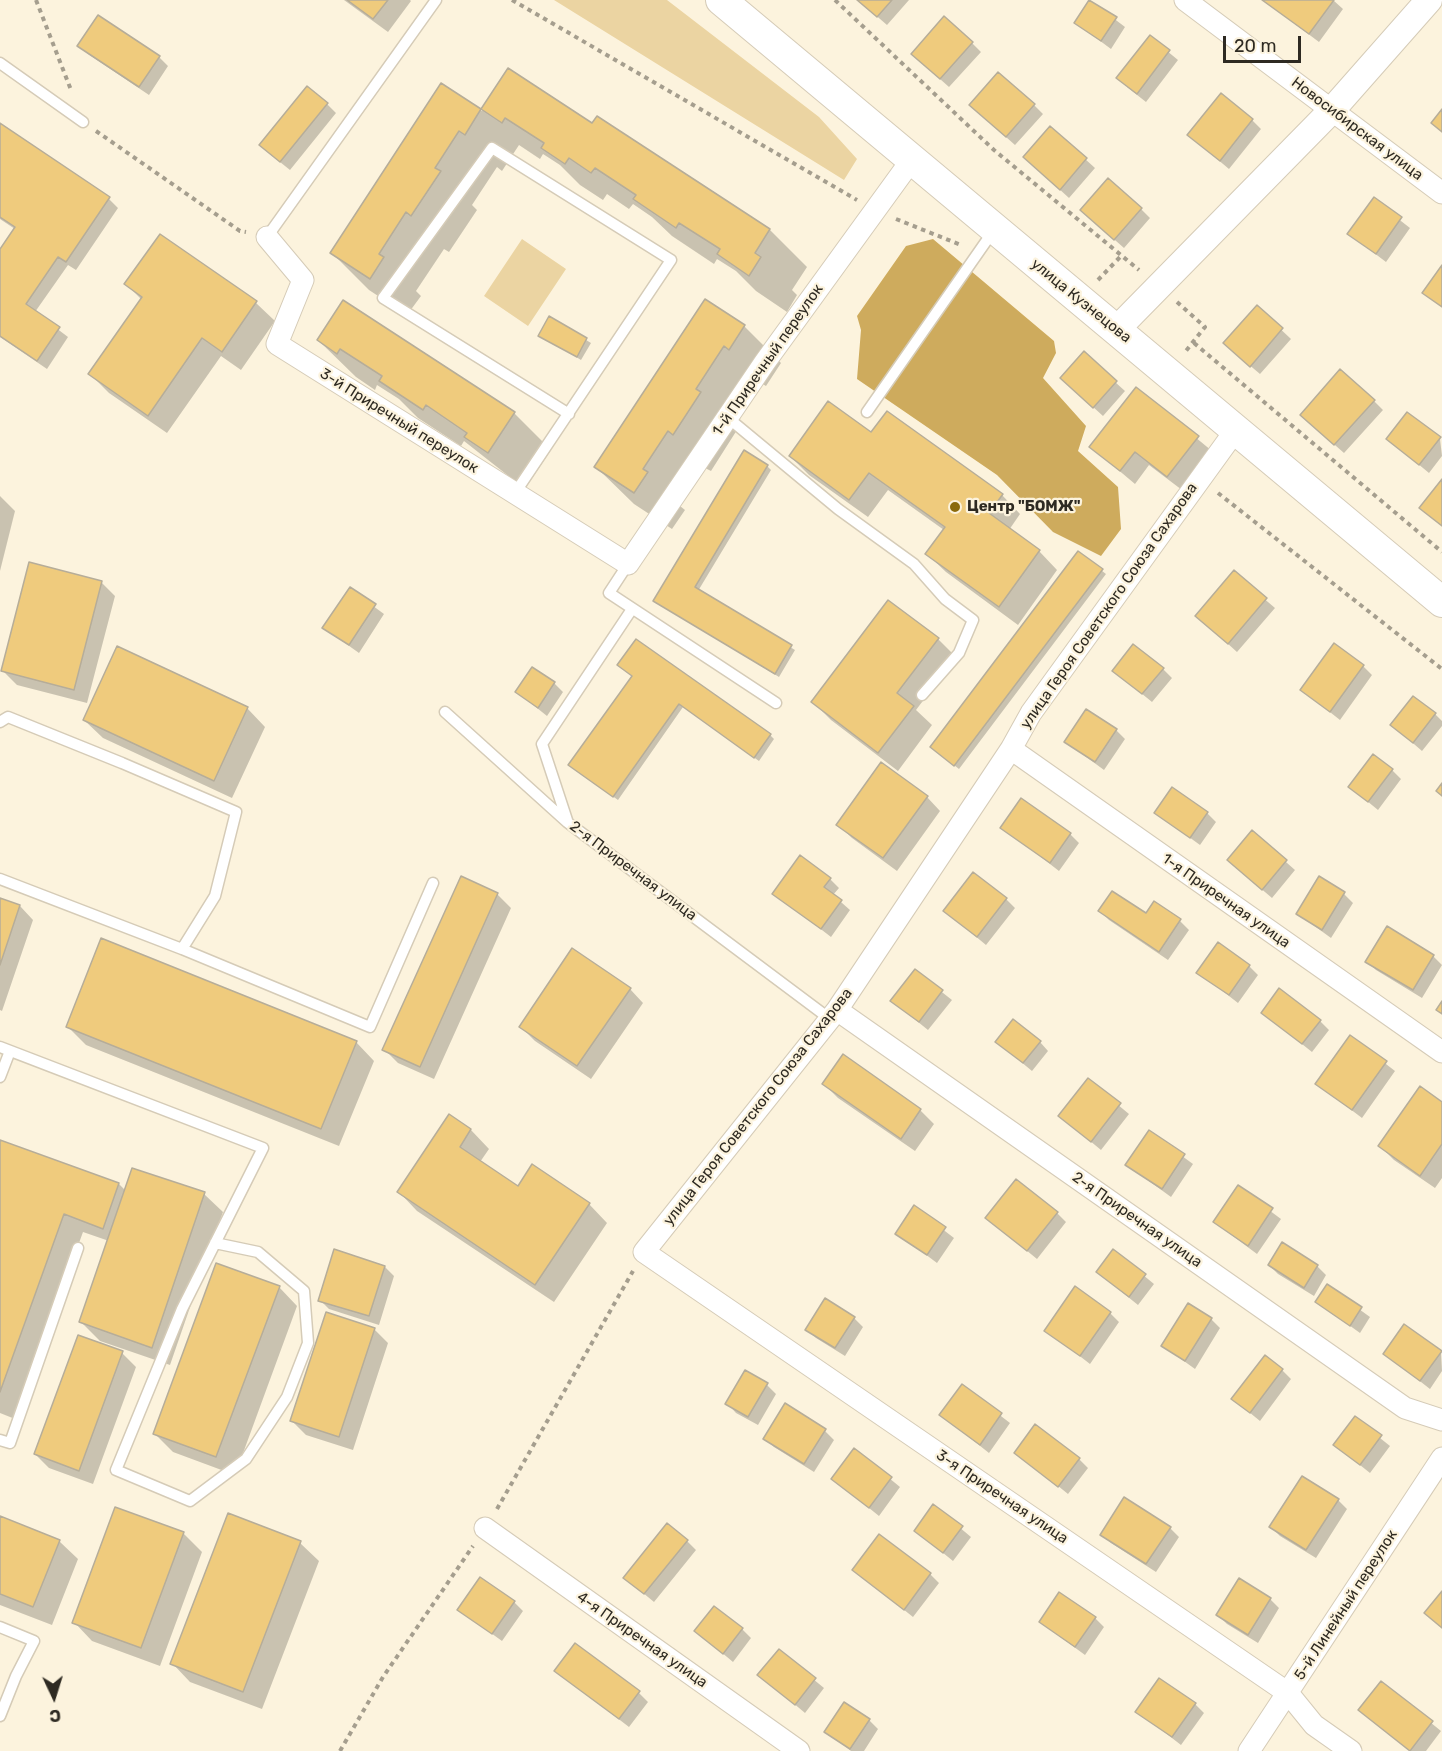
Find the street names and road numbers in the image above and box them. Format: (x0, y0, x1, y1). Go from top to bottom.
street label: Новосибирская улица (1288, 74, 1426, 184)
street label: улица Кузнецова (1027, 255, 1135, 347)
street label: 1-й Приречный переулок (709, 281, 827, 439)
street label: 3-й Приречный переулок (316, 365, 482, 477)
street label: улица Героя Советского Союза Сахарова (1017, 480, 1201, 732)
street label: 2-я Приречная улица (566, 817, 700, 925)
street label: 1-я Приречная улица (1158, 850, 1294, 952)
street label: улица Героя Советского Союза Сахарова (660, 985, 856, 1229)
street label: 2-я Приречная улица (1069, 1168, 1205, 1272)
street label: 3-я Приречная улица (933, 1446, 1071, 1548)
street label: 5-й Линейный переулок (1291, 1527, 1401, 1683)
street label: 4-я Приречная улица (573, 1588, 711, 1692)

